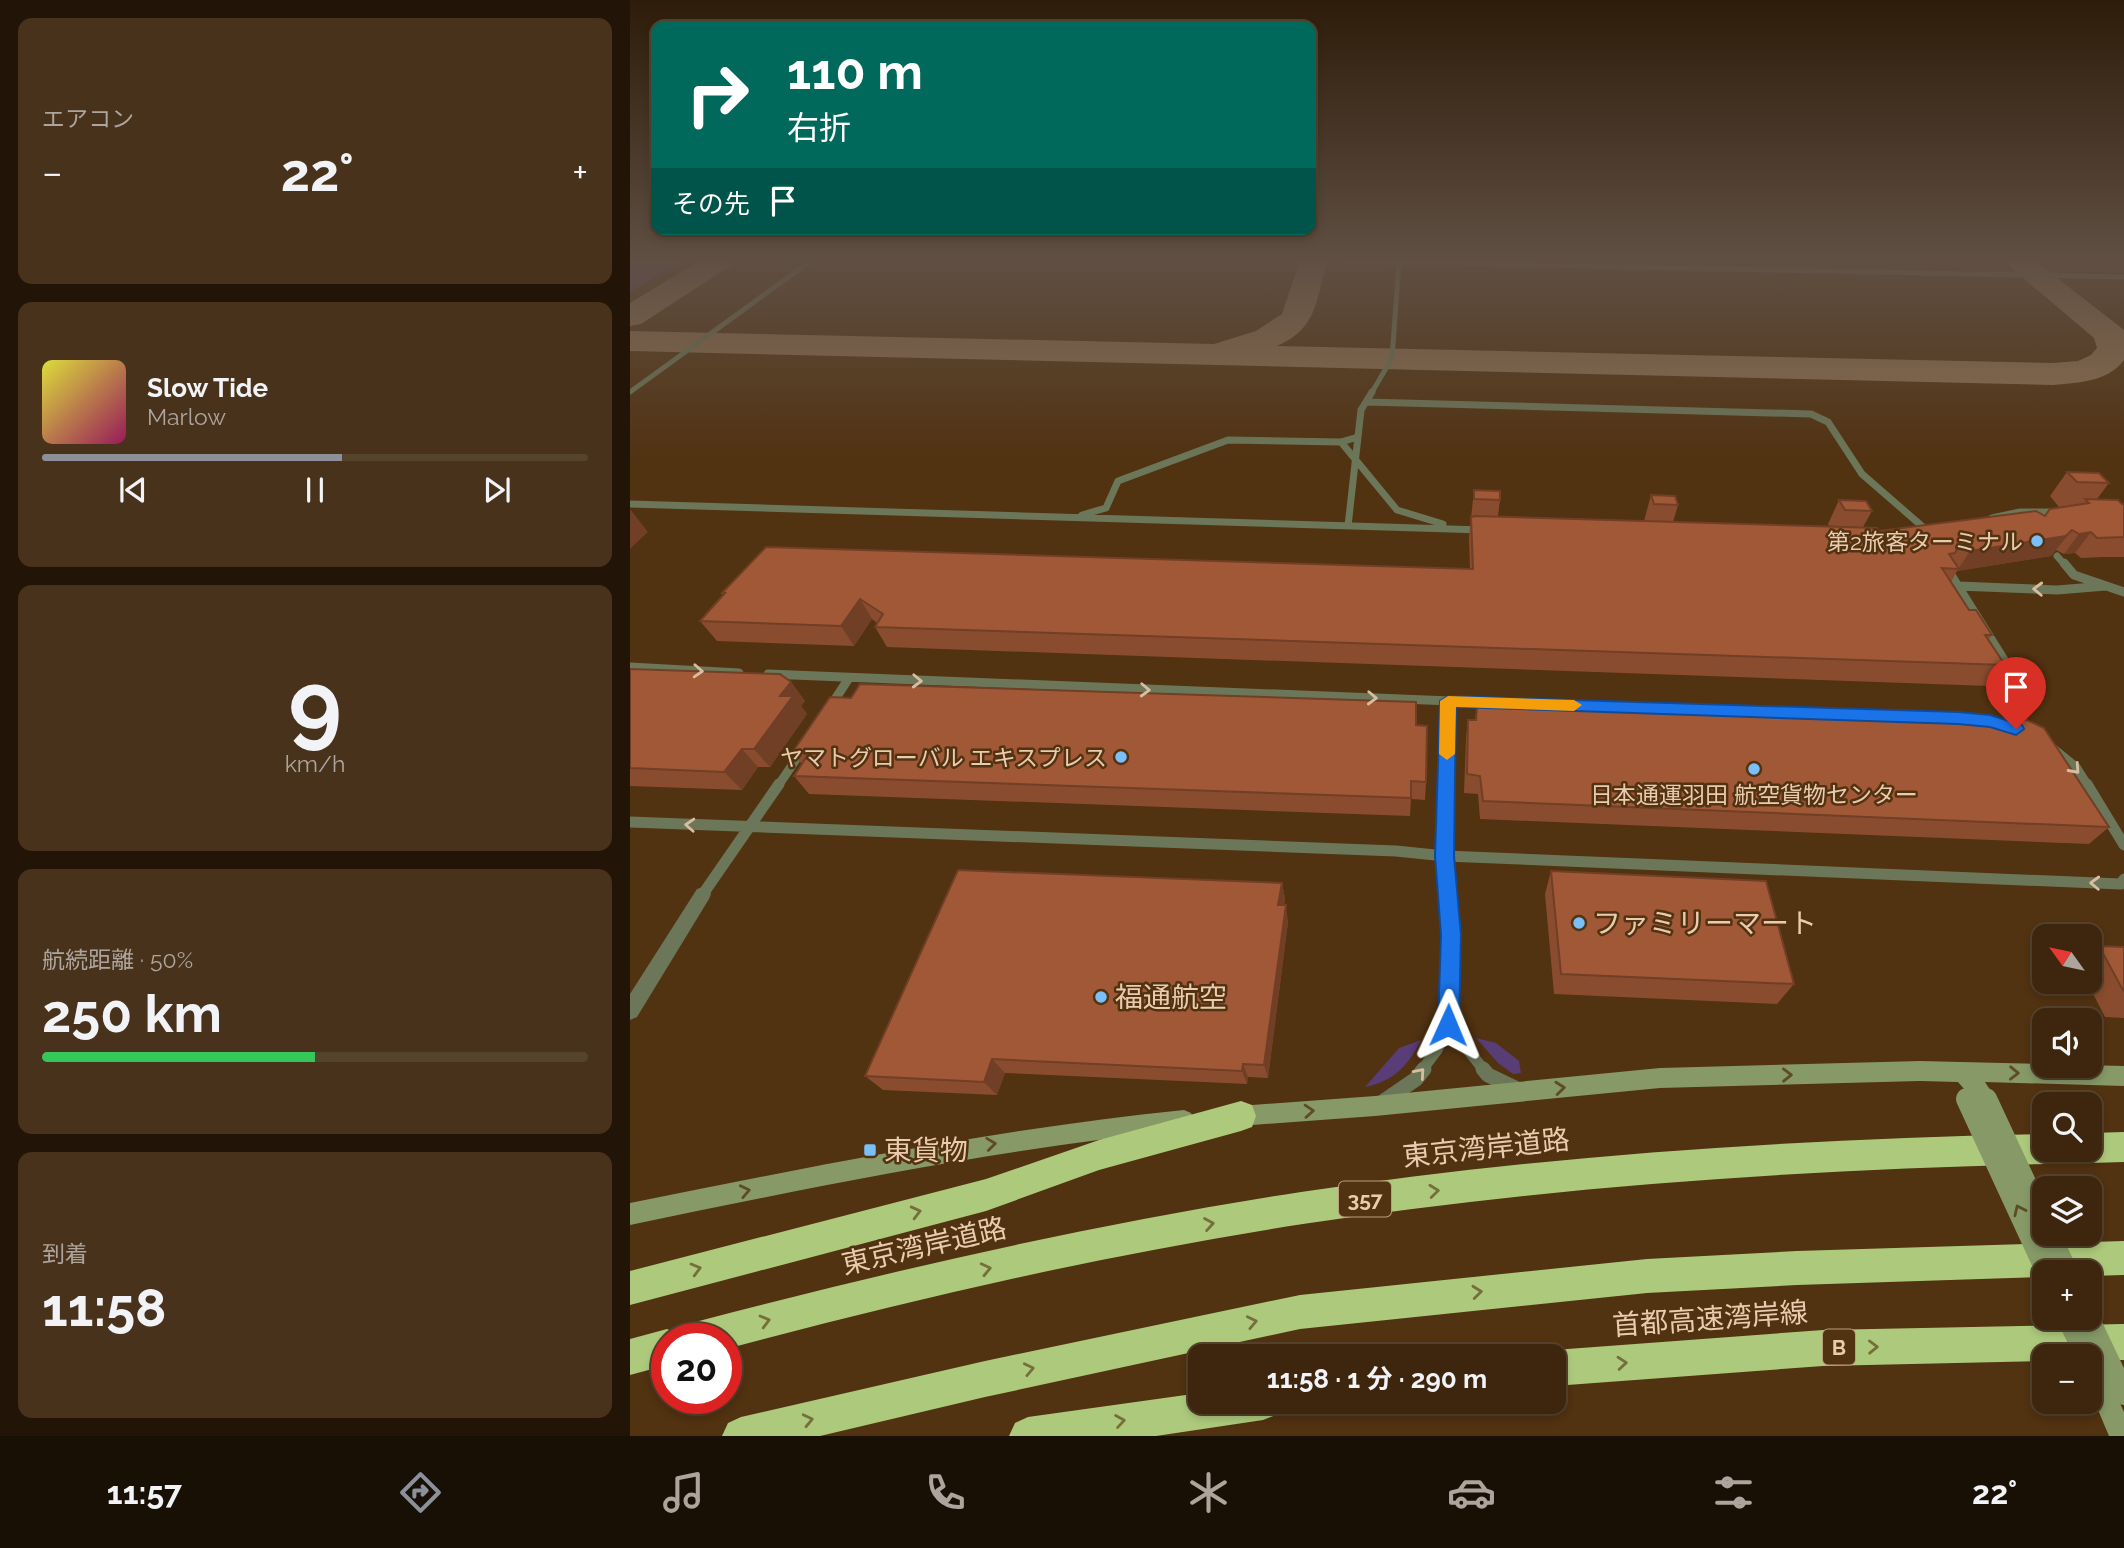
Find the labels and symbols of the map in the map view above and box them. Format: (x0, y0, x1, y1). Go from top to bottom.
place label: 第2旅客ターミナル (1827, 528, 2023, 555)
marker: 第2旅客ターミナル (2029, 533, 2045, 549)
one-way arrow (2032, 582, 2043, 597)
pin (1986, 657, 2046, 729)
one-way arrow (693, 663, 704, 678)
one-way arrow (912, 674, 923, 689)
one-way arrow (1139, 682, 1150, 697)
one-way arrow (1367, 691, 1378, 706)
place label: ヤマトグローバル エキスプレス (780, 744, 1107, 771)
marker: ヤマトグローバル エキスプレス (1113, 749, 1129, 765)
marker: 日本通運羽田 航空貨物センター (1746, 761, 1762, 777)
one-way arrow (2067, 761, 2079, 774)
place label: 日本通運羽田 航空貨物センター (1590, 781, 1918, 808)
one-way arrow (684, 818, 695, 833)
one-way arrow (2089, 875, 2100, 890)
place label: ファミリーマート (1593, 907, 1817, 940)
marker: ファミリーマート (1571, 915, 1587, 931)
north arrow (2032, 924, 2102, 994)
place label: 福通航空 (1115, 981, 1227, 1014)
position arrow (1411, 988, 1485, 1062)
marker: 福通航空 (1093, 989, 1109, 1005)
one-way arrow (2010, 1065, 2020, 1081)
one-way arrow (1782, 1067, 1793, 1082)
one-way arrow (1412, 1068, 1424, 1081)
one-way arrow (1554, 1081, 1566, 1096)
one-way arrow (1304, 1104, 1315, 1119)
street label: 東京湾岸道路 (1401, 1123, 1571, 1173)
place label: 東貨物 (884, 1134, 968, 1167)
one-way arrow (985, 1136, 997, 1151)
marker: 東貨物 (862, 1142, 878, 1158)
road number: 357 (1339, 1182, 1391, 1216)
one-way arrow (739, 1184, 751, 1199)
one-way arrow (1429, 1184, 1440, 1199)
one-way arrow (2013, 1205, 2027, 1217)
one-way arrow (910, 1206, 922, 1220)
street label: 東京湾岸道路 (838, 1211, 1010, 1281)
one-way arrow (1203, 1217, 1215, 1232)
one-way arrow (690, 1263, 702, 1278)
one-way arrow (980, 1263, 992, 1277)
one-way arrow (1471, 1284, 1483, 1299)
street label: 首都高速湾岸線 (1611, 1296, 1809, 1342)
one-way arrow (758, 1315, 770, 1329)
one-way arrow (1246, 1316, 1258, 1331)
speed limit sign: 20 (651, 1323, 742, 1414)
road number: B (1823, 1330, 1855, 1364)
one-way arrow (1868, 1339, 1879, 1354)
one-way arrow (1617, 1356, 1628, 1371)
one-way arrow (1023, 1363, 1035, 1378)
one-way arrow (801, 1414, 813, 1429)
one-way arrow (1114, 1414, 1126, 1429)

